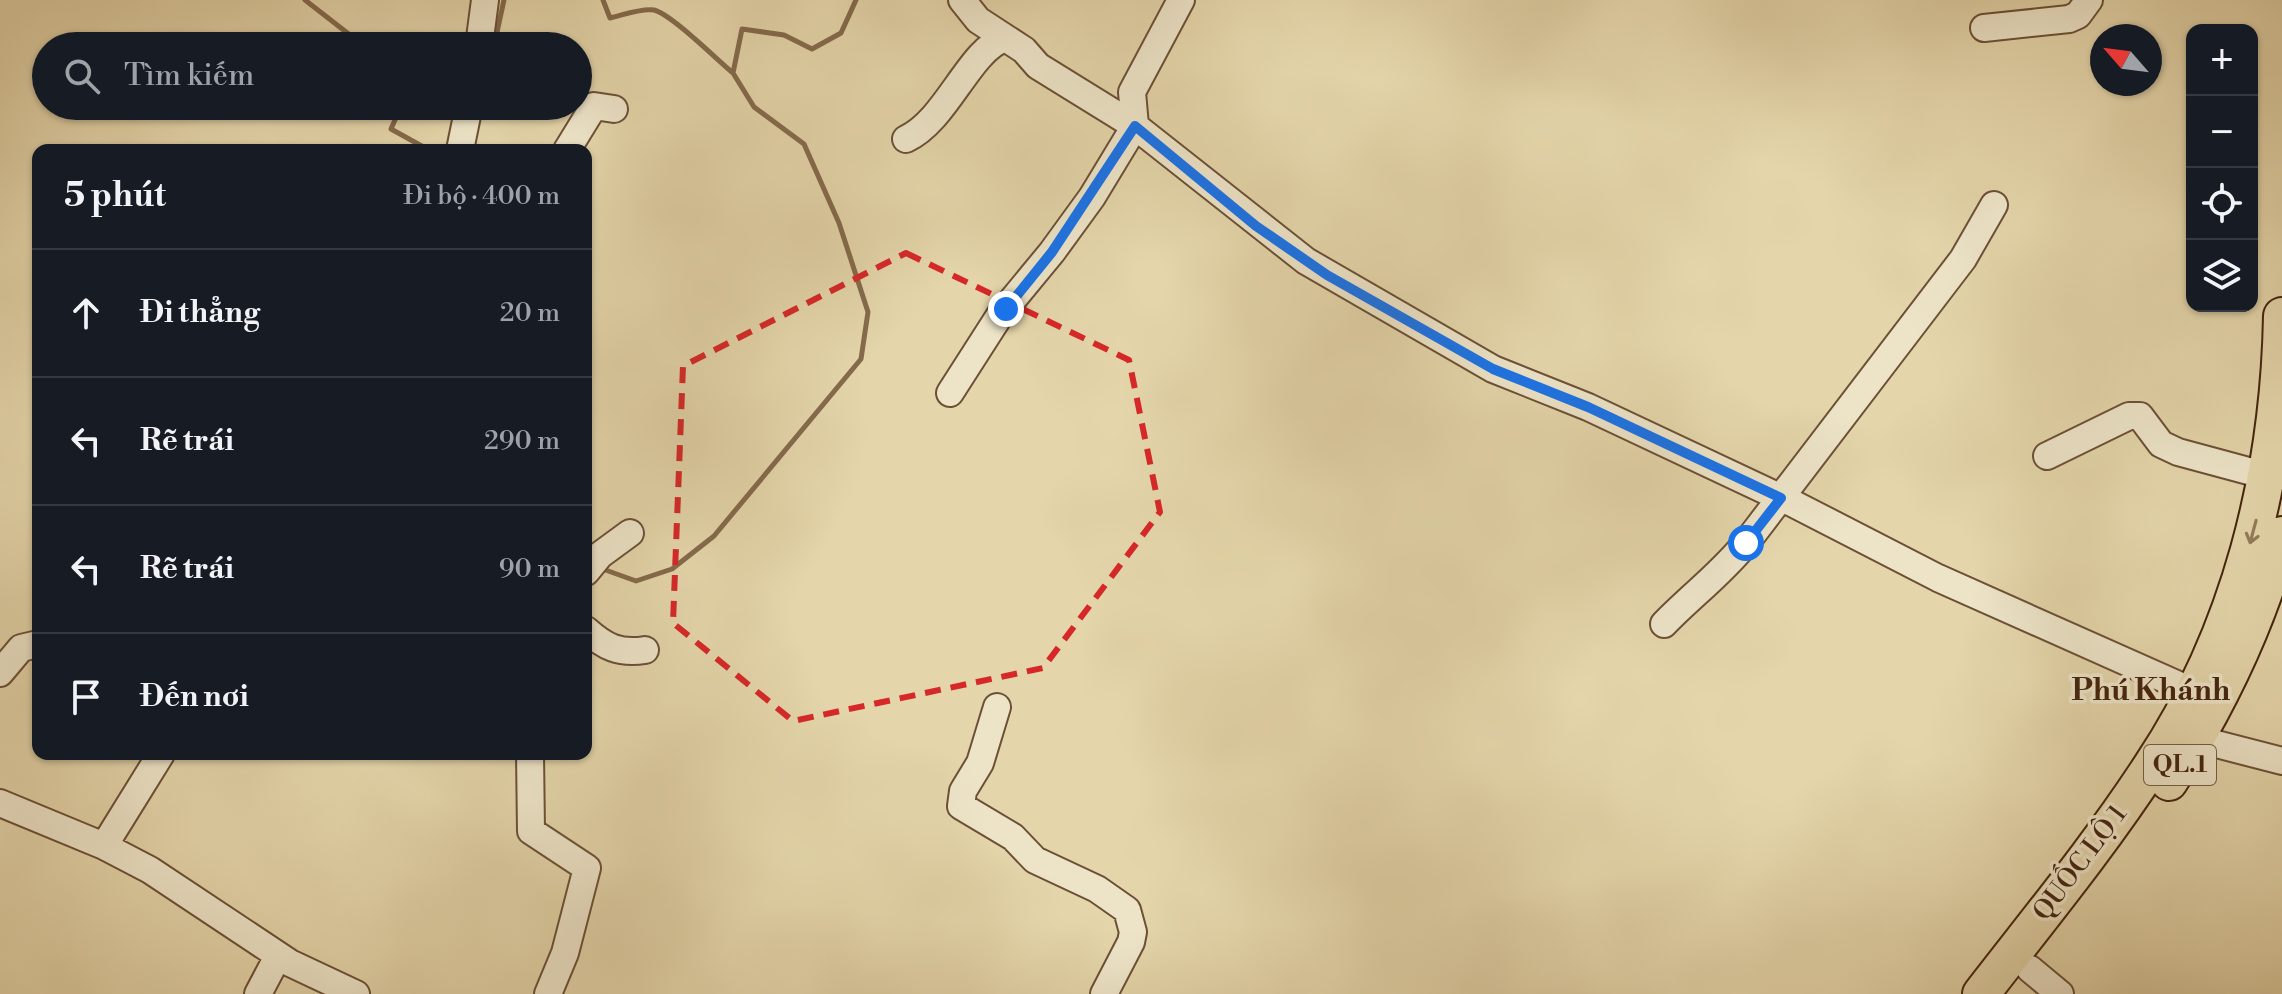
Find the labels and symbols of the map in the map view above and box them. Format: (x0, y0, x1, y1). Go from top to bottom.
north arrow (2090, 24, 2162, 96)
route end (988, 291, 1024, 327)
one-way arrow (2245, 518, 2260, 544)
route start (1728, 525, 1764, 561)
district label: Phú Khánh (2072, 672, 2231, 710)
road number: QL.1 (2144, 745, 2216, 785)
street label: QUỐC LỘ 1 (2022, 796, 2134, 927)

